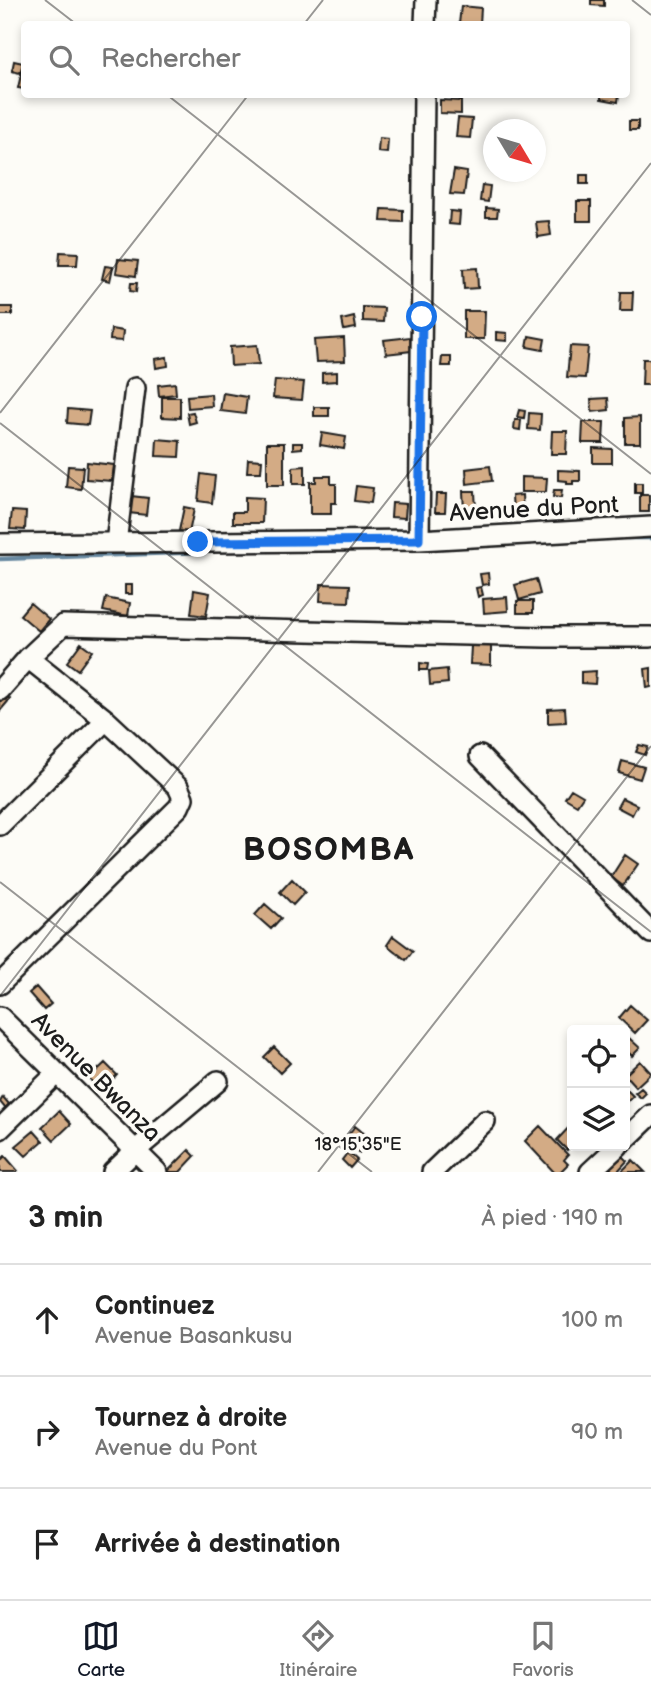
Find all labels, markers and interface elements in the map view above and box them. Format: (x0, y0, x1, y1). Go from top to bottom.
search box (21, 21, 630, 98)
icon: search (45, 41, 83, 79)
text: Rechercher (101, 44, 240, 75)
north arrow (483, 119, 546, 182)
route start (406, 301, 437, 332)
street label: Avenue du Pont (449, 490, 620, 528)
route end (182, 526, 213, 557)
district label: BOSOMBA (243, 831, 415, 870)
street label: Avenue Bwanza (25, 1006, 167, 1148)
map controls (567, 1025, 630, 1151)
button: locate (567, 1025, 630, 1088)
button: layers (567, 1088, 630, 1151)
text: 18°15'35"E (314, 1134, 402, 1155)
text: 3 min (28, 1200, 103, 1236)
text: À pied · 190 m (481, 1204, 623, 1232)
text: Continuez (95, 1291, 215, 1322)
icon: ahead (28, 1301, 66, 1339)
text: 100 m (562, 1306, 623, 1334)
text: Avenue Basankusu (95, 1322, 293, 1350)
text: Tournez à droite (95, 1403, 287, 1434)
icon: right (28, 1413, 66, 1451)
text: 90 m (571, 1418, 623, 1446)
text: Avenue du Pont (95, 1434, 257, 1462)
icon: arrive (28, 1525, 66, 1563)
text: Arrivée à destination (95, 1529, 341, 1560)
tab: Carte (77, 1617, 125, 1682)
tab: Itinéraire (280, 1617, 357, 1682)
tab: Favoris (512, 1617, 574, 1682)

